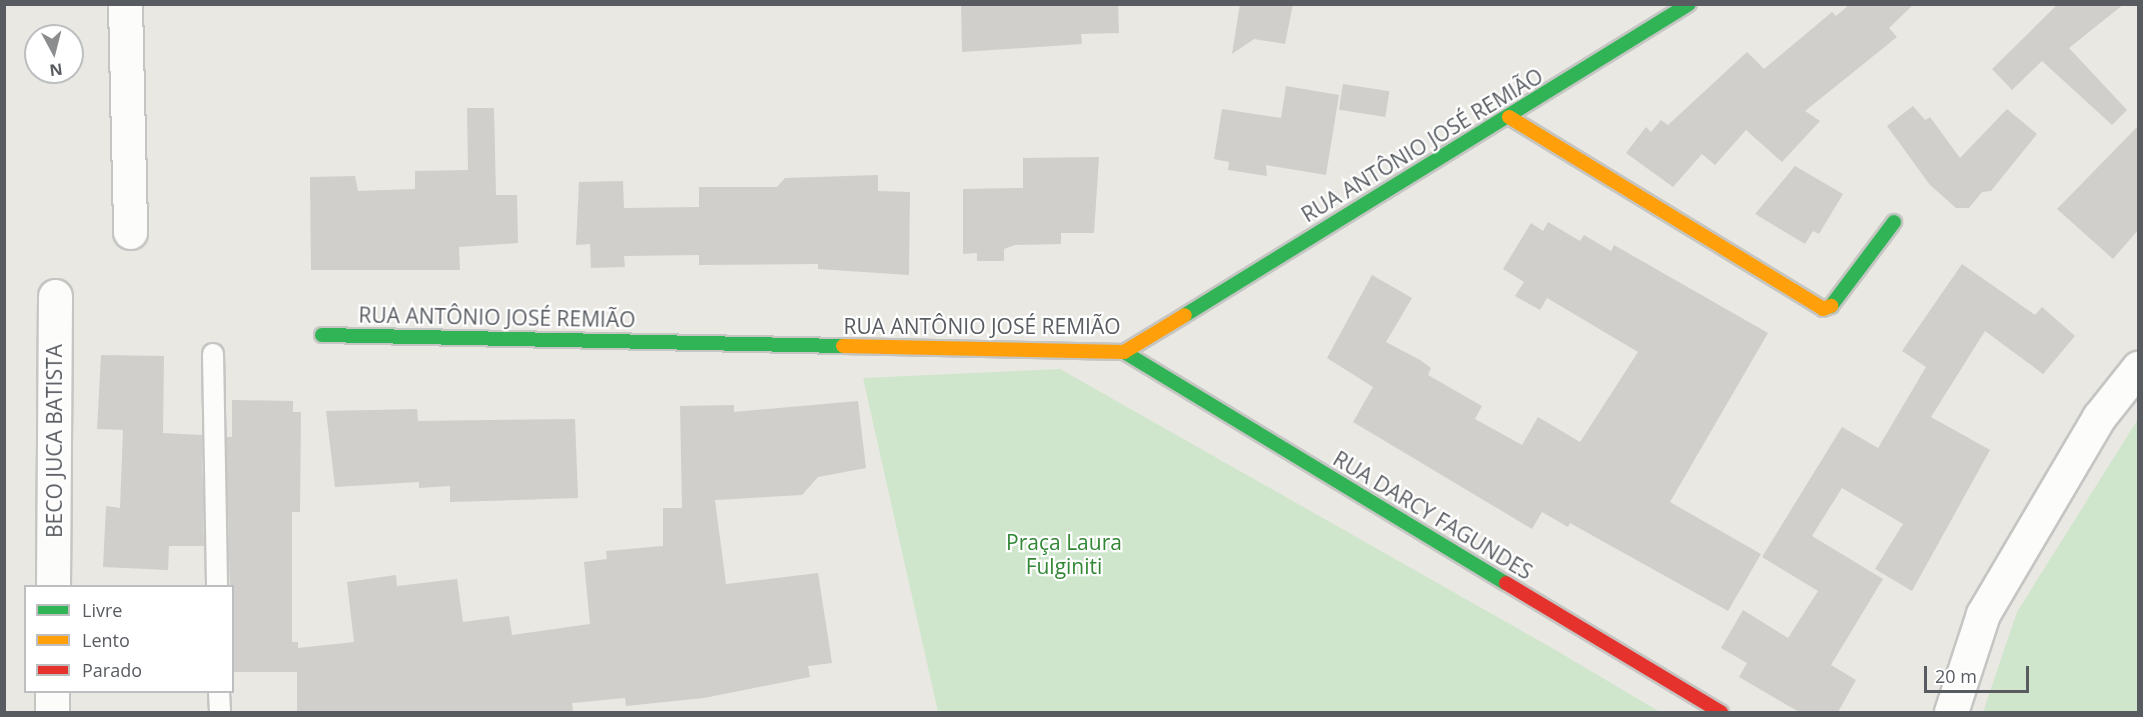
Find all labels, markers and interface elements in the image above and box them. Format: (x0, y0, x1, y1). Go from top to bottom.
north arrow (24, 24, 84, 84)
text: N (48, 58, 64, 82)
street label: RUA ANTÔNIO JOSÉ REMIÃO (1297, 63, 1547, 227)
street label: RUA ANTÔNIO JOSÉ REMIÃO (358, 302, 636, 332)
street label: RUA ANTÔNIO JOSÉ REMIÃO (843, 313, 1121, 339)
street label: BECO JUCA BATISTA (41, 344, 67, 538)
street label: RUA DARCY FAGUNDES (1329, 446, 1537, 584)
park label: Praça Laura Fulginiti (1006, 529, 1122, 579)
legend (24, 585, 234, 693)
text: Livre (82, 598, 122, 622)
text: Lento (82, 628, 130, 652)
scale bar (1927, 654, 2032, 692)
text: Parado (82, 658, 142, 682)
text: 20 m (1935, 664, 1977, 688)

